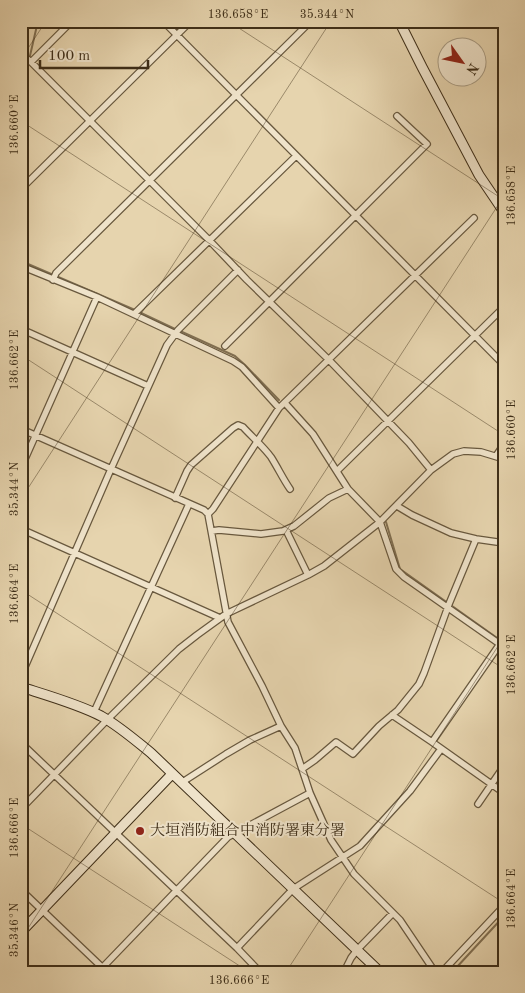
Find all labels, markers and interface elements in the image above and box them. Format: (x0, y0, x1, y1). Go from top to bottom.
text: 136.658°E (208, 8, 268, 21)
text: 35.344°N (300, 8, 354, 21)
scale bar (40, 38, 148, 70)
north arrow (438, 38, 488, 88)
text: 100 m (48, 49, 90, 64)
text: N (463, 60, 481, 77)
text: 136.660°E (9, 95, 21, 155)
text: 136.658°E (505, 166, 518, 226)
text: 136.662°E (9, 330, 21, 390)
text: 136.660°E (506, 400, 518, 460)
text: 35.344°N (8, 462, 21, 516)
text: 136.664°E (9, 564, 21, 624)
text: 136.662°E (506, 635, 518, 695)
text: 136.666°E (9, 798, 21, 858)
place label: 大垣消防組合中消防署東分署 (150, 822, 345, 839)
marker: 大垣消防組合中消防署東分署 (134, 825, 146, 837)
text: 136.664°E (506, 869, 518, 929)
text: 35.346°N (8, 903, 21, 957)
text: 136.666°E (209, 975, 269, 987)

